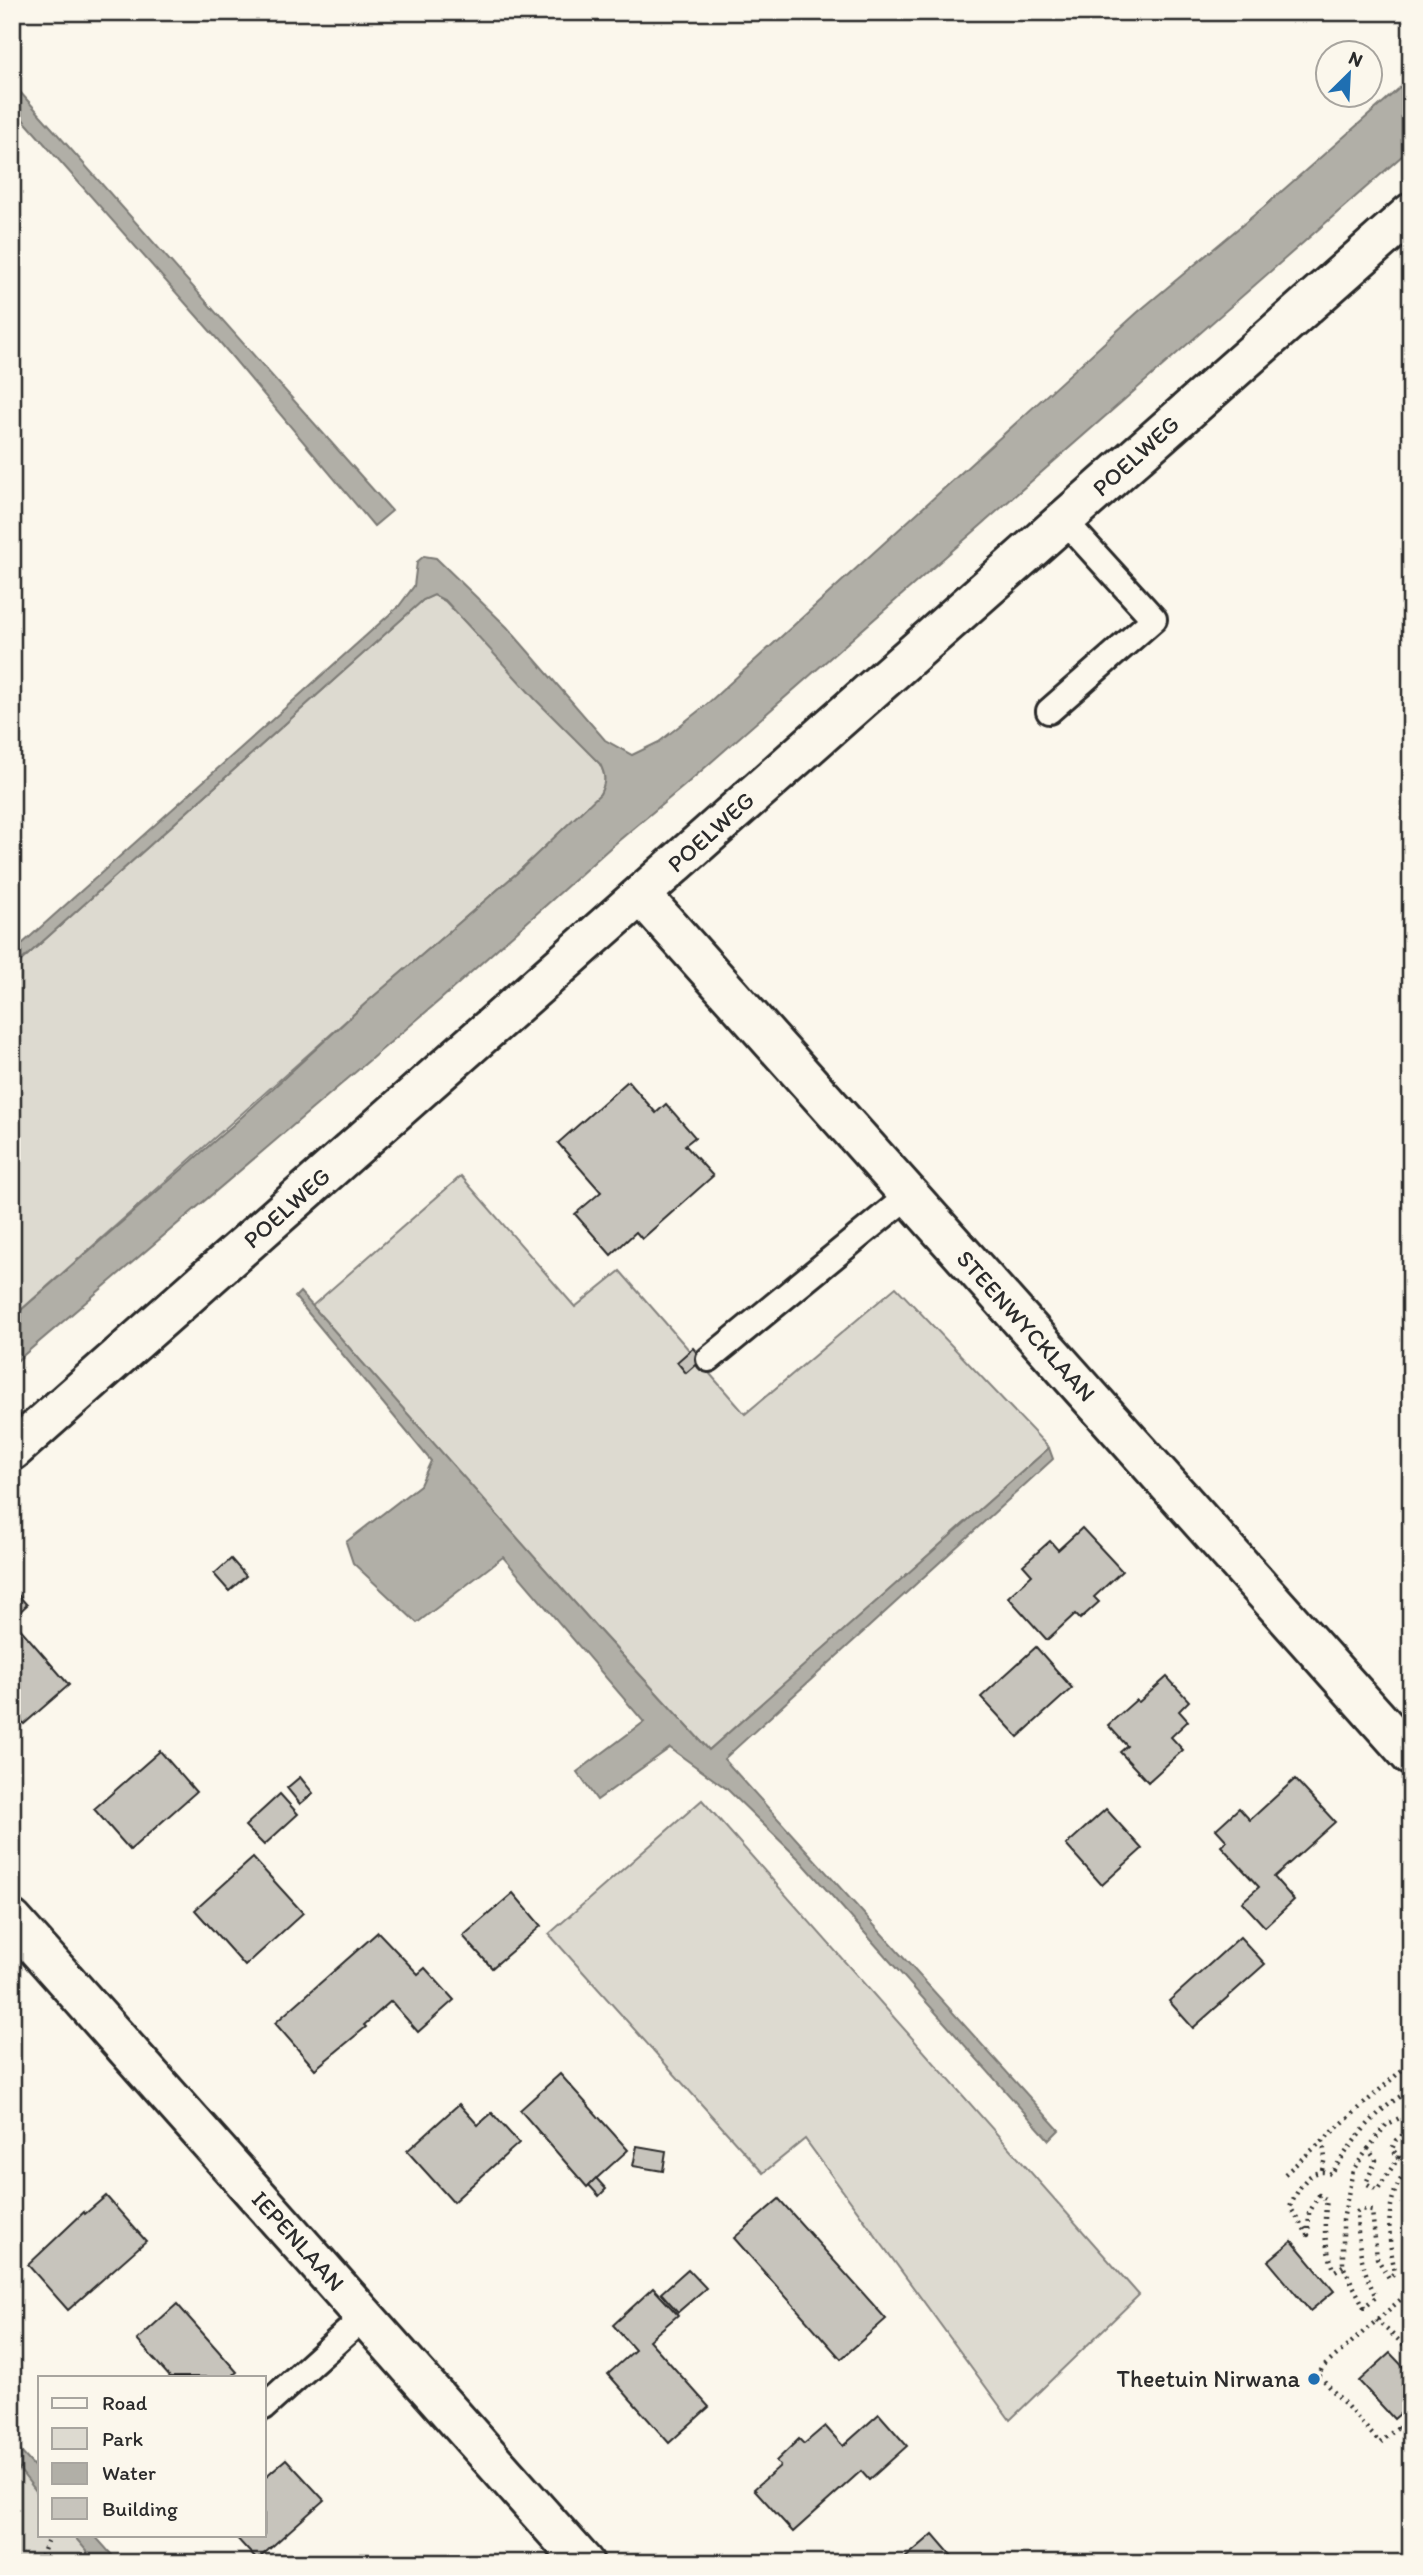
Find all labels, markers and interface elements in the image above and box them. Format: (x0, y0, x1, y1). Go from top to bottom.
north arrow (1314, 38, 1384, 108)
text: N (1345, 46, 1366, 72)
street label: POELWEG (1086, 409, 1185, 502)
street label: POELWEG (661, 785, 760, 878)
street label: POELWEG (237, 1161, 336, 1254)
street label: STEENWYCKLAAN (951, 1244, 1102, 1407)
street label: IEPENLAAN (246, 2185, 351, 2297)
place label: Theetuin Nirwana (1117, 2364, 1300, 2393)
marker: Theetuin Nirwana (1306, 2371, 1322, 2387)
legend (38, 2376, 266, 2536)
text: Road (102, 2390, 148, 2415)
text: Park (102, 2426, 144, 2451)
text: Water (102, 2460, 156, 2485)
text: Building (102, 2496, 178, 2521)

